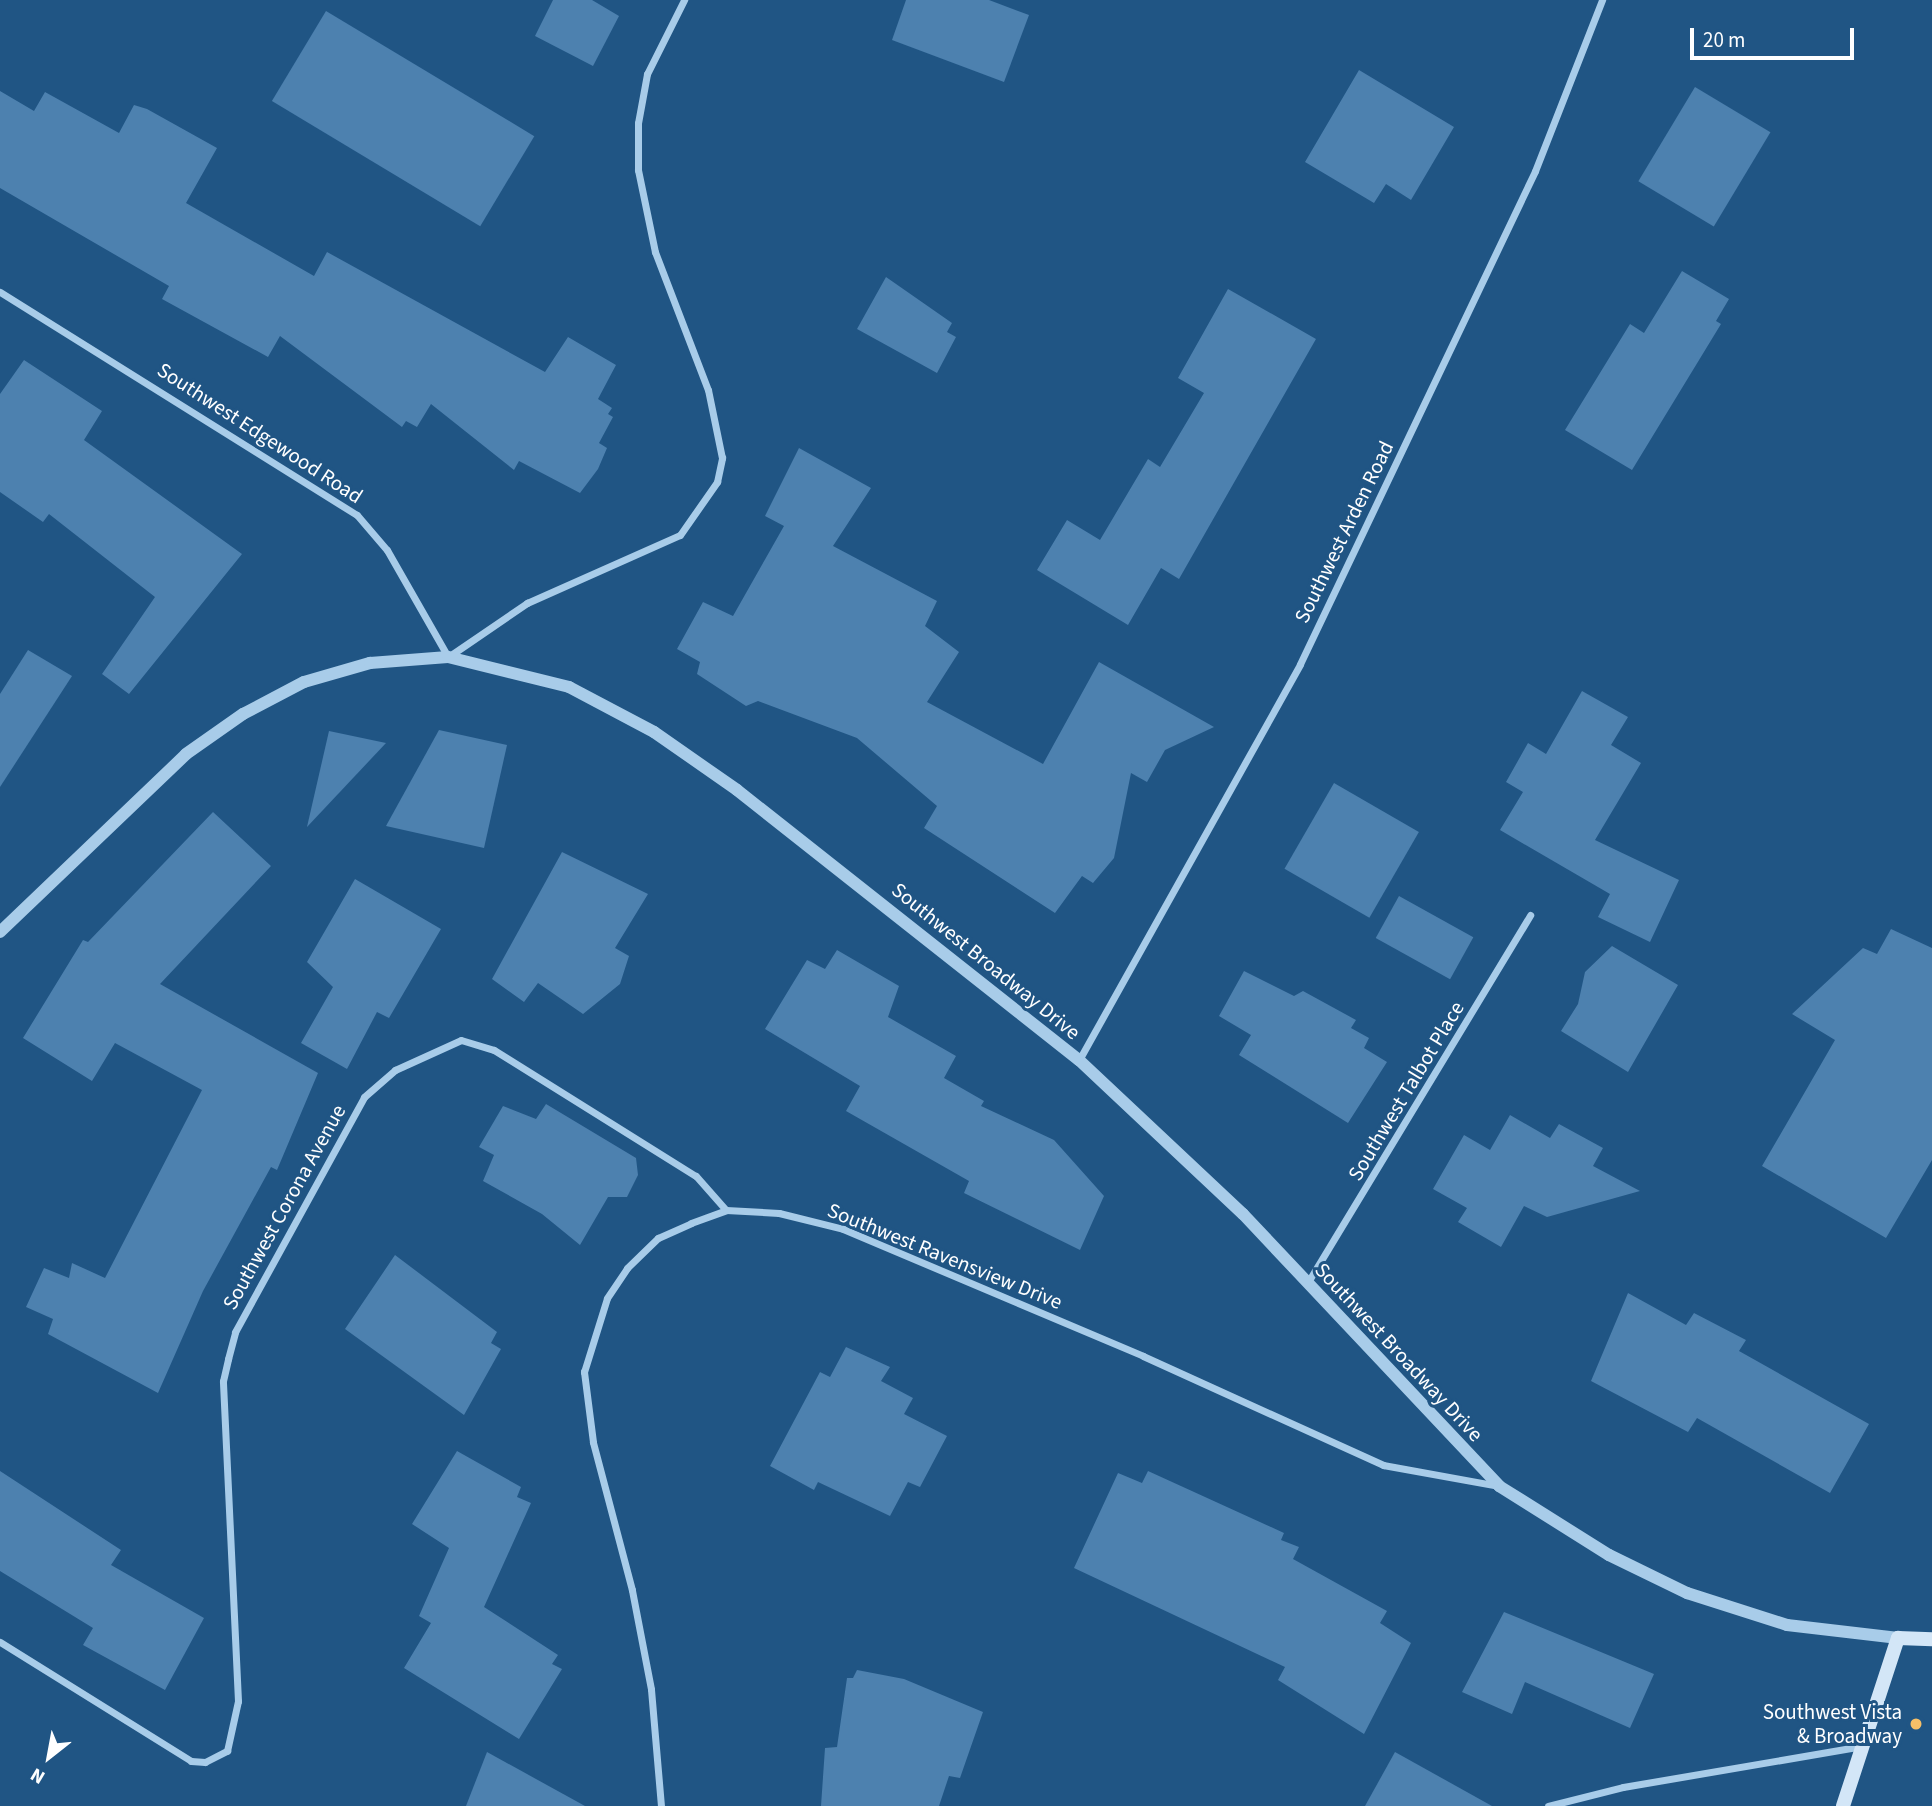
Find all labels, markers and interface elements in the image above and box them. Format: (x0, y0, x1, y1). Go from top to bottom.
scale bar (1694, 14, 1858, 58)
text: 20 m (1703, 25, 1745, 55)
street label: Southwest Edgewood Road (153, 357, 367, 509)
street label: Southwest Arden Road (1289, 437, 1399, 627)
street label: Southwest Broadway Drive (887, 877, 1085, 1045)
street label: Southwest Talbot Place (1343, 997, 1469, 1185)
street label: Southwest Corona Avenue (217, 1100, 351, 1314)
street label: Southwest Ravensview Drive (824, 1197, 1066, 1315)
street label: Southwest Broadway Drive (1310, 1257, 1488, 1447)
place label: Southwest Vista & Broadway (1763, 1699, 1902, 1749)
marker: Southwest Vista & Broadway (1908, 1716, 1924, 1732)
north arrow (14, 1722, 84, 1792)
text: N (26, 1761, 50, 1790)

